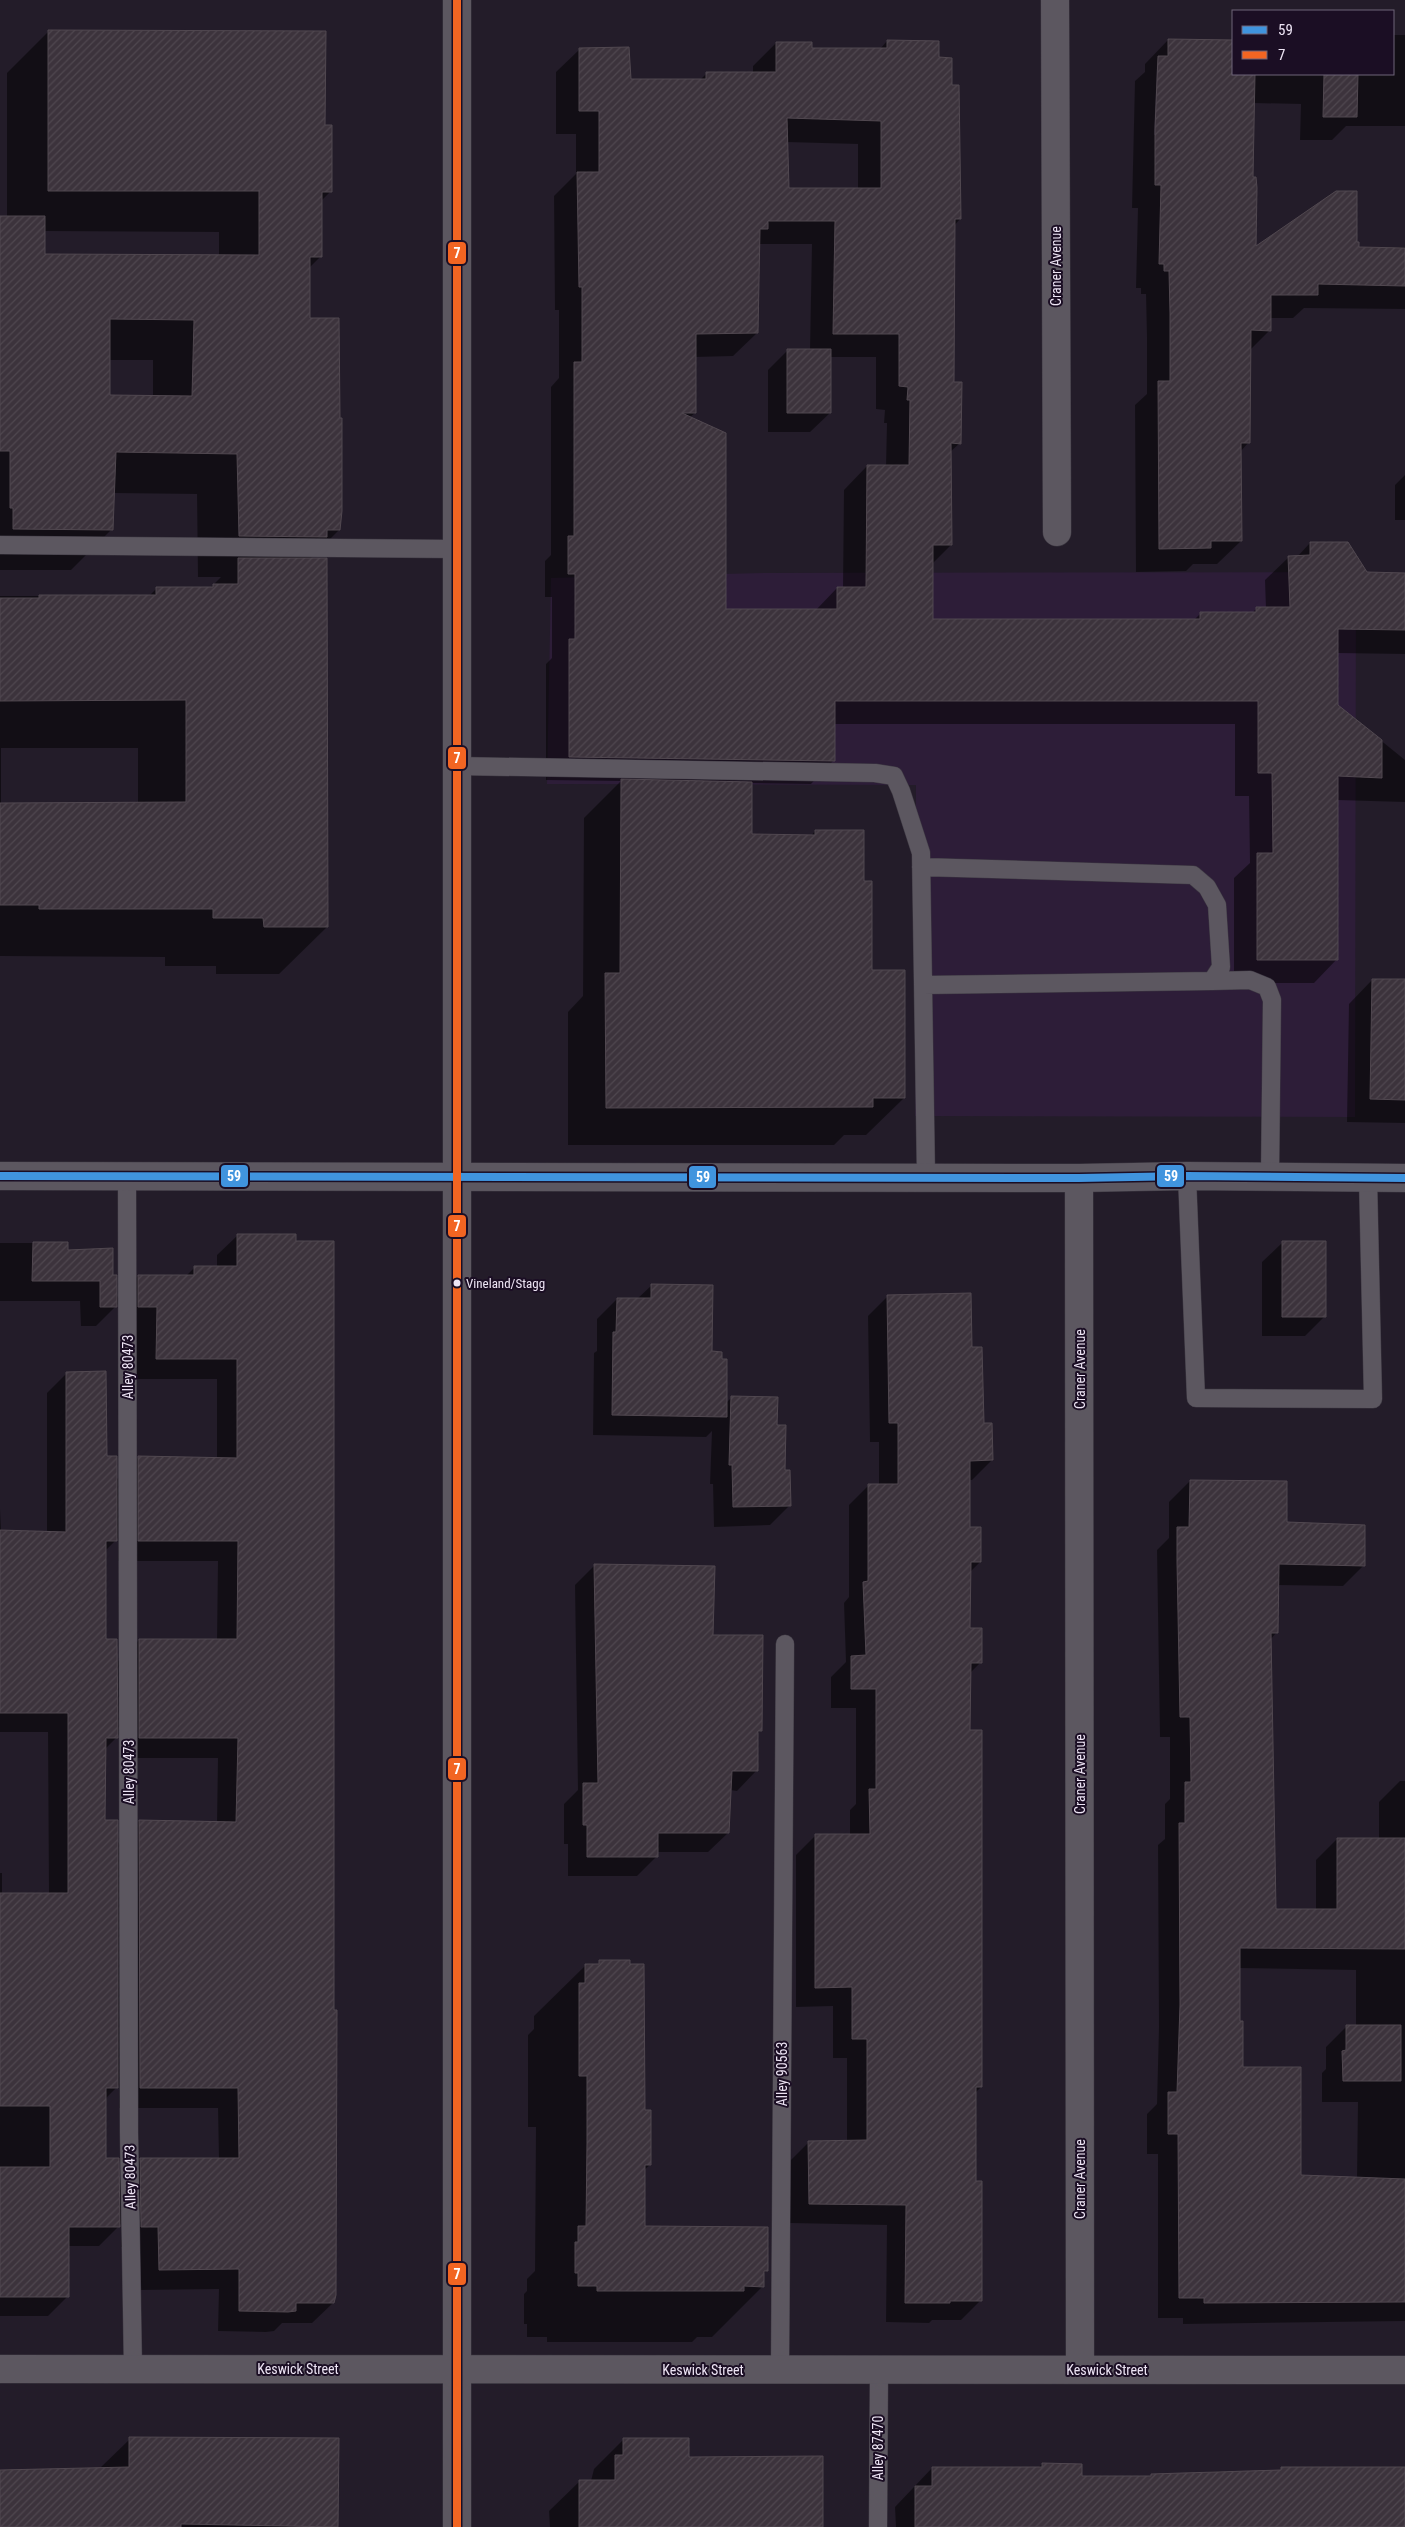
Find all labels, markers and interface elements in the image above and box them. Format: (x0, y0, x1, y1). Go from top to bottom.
legend (1232, 10, 1395, 75)
text: 59 (1278, 21, 1293, 39)
text: 7 (1278, 46, 1285, 64)
street label: Craner Avenue (1048, 226, 1064, 306)
line badge: 7 (447, 241, 467, 265)
text: 7 (453, 245, 461, 261)
line badge: 7 (447, 746, 467, 770)
text: 7 (453, 750, 461, 766)
line badge: 59 (220, 1164, 249, 1188)
line badge: 59 (1156, 1164, 1185, 1188)
line badge: 59 (688, 1165, 717, 1189)
text: 59 (227, 1168, 241, 1184)
text: 59 (1164, 1168, 1178, 1184)
text: 59 (696, 1169, 710, 1185)
line badge: 7 (447, 1214, 467, 1238)
text: 7 (453, 1218, 461, 1234)
place label: Vineland/Stagg (466, 1276, 545, 1291)
marker: Vineland/Stagg (452, 1278, 462, 1288)
street label: Craner Avenue (1072, 1329, 1088, 1409)
street label: Alley 80473 (120, 1335, 136, 1399)
street label: Craner Avenue (1072, 1734, 1088, 1814)
street label: Alley 80473 (121, 1740, 137, 1804)
line badge: 7 (447, 1757, 467, 1781)
text: 7 (453, 1761, 461, 1777)
street label: Alley 90563 (774, 2042, 790, 2106)
street label: Craner Avenue (1072, 2139, 1088, 2219)
street label: Alley 80473 (121, 2145, 139, 2209)
line badge: 7 (447, 2262, 467, 2286)
text: 7 (453, 2266, 461, 2282)
street label: Keswick Street (257, 2361, 339, 2377)
street label: Keswick Street (662, 2362, 744, 2378)
street label: Keswick Street (1066, 2362, 1148, 2378)
street label: Alley 87470 (870, 2416, 886, 2480)

